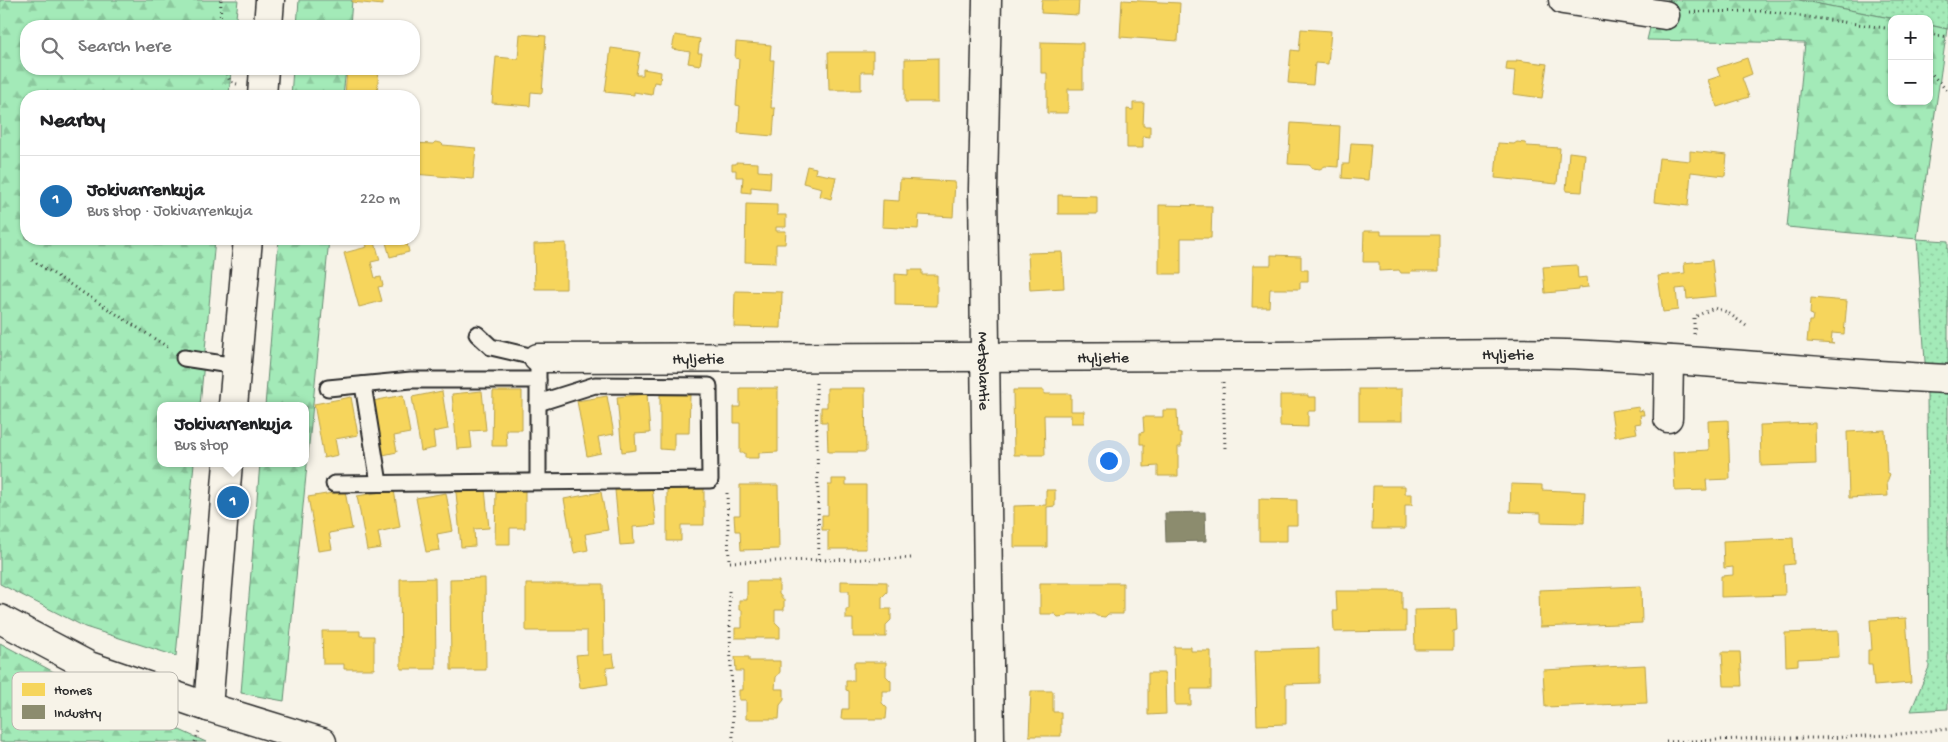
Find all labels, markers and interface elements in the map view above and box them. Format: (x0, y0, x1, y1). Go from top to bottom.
map controls (1888, 15, 1933, 105)
button: + (1888, 15, 1933, 60)
search box (20, 20, 420, 75)
icon: search (38, 34, 66, 62)
text: Search here (78, 36, 172, 59)
button: − (1888, 60, 1933, 105)
text: Nearby (40, 110, 105, 135)
text: Jokivarrenkuja (87, 180, 204, 203)
text: 1 (53, 191, 59, 210)
text: 220 m (360, 191, 400, 210)
text: Bus stop · Jokivarrenkuja (87, 203, 252, 222)
street label: Metsolantie (972, 332, 992, 411)
street label: Hyljetie (1482, 347, 1535, 366)
street label: Hyljetie (1077, 350, 1130, 369)
street label: Hyljetie (672, 351, 725, 370)
popup (157, 402, 309, 467)
text: Jokivarrenkuja (174, 414, 292, 437)
text: Bus stop (174, 437, 228, 456)
your location (1096, 448, 1122, 474)
pin: 1 (217, 483, 249, 521)
legend (12, 672, 178, 730)
text: Homes (54, 683, 92, 700)
text: Industry (54, 706, 102, 723)

